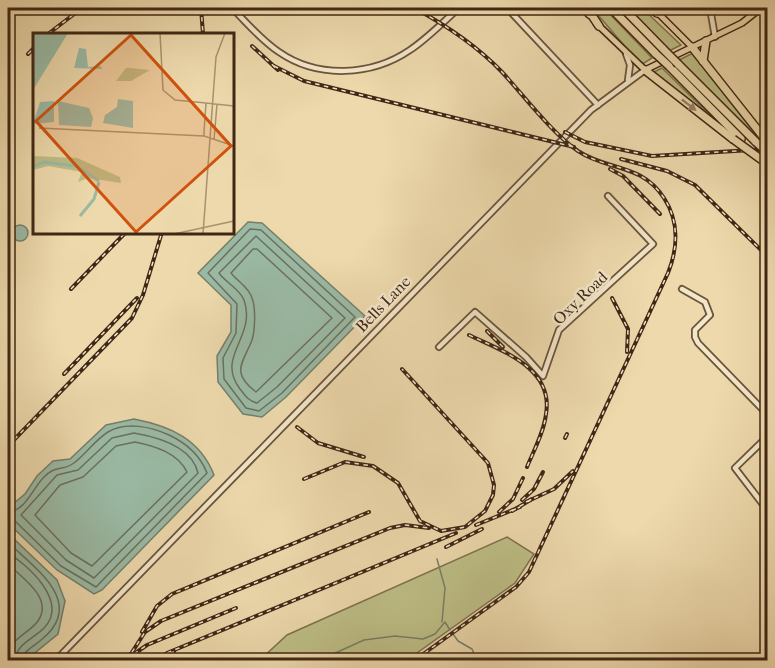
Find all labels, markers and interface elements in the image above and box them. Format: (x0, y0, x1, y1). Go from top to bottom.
inset map (33, 33, 234, 234)
one-way arrow (680, 99, 696, 111)
street label: Oxy Road (549, 267, 611, 329)
street label: Bells Lane (352, 272, 414, 336)

